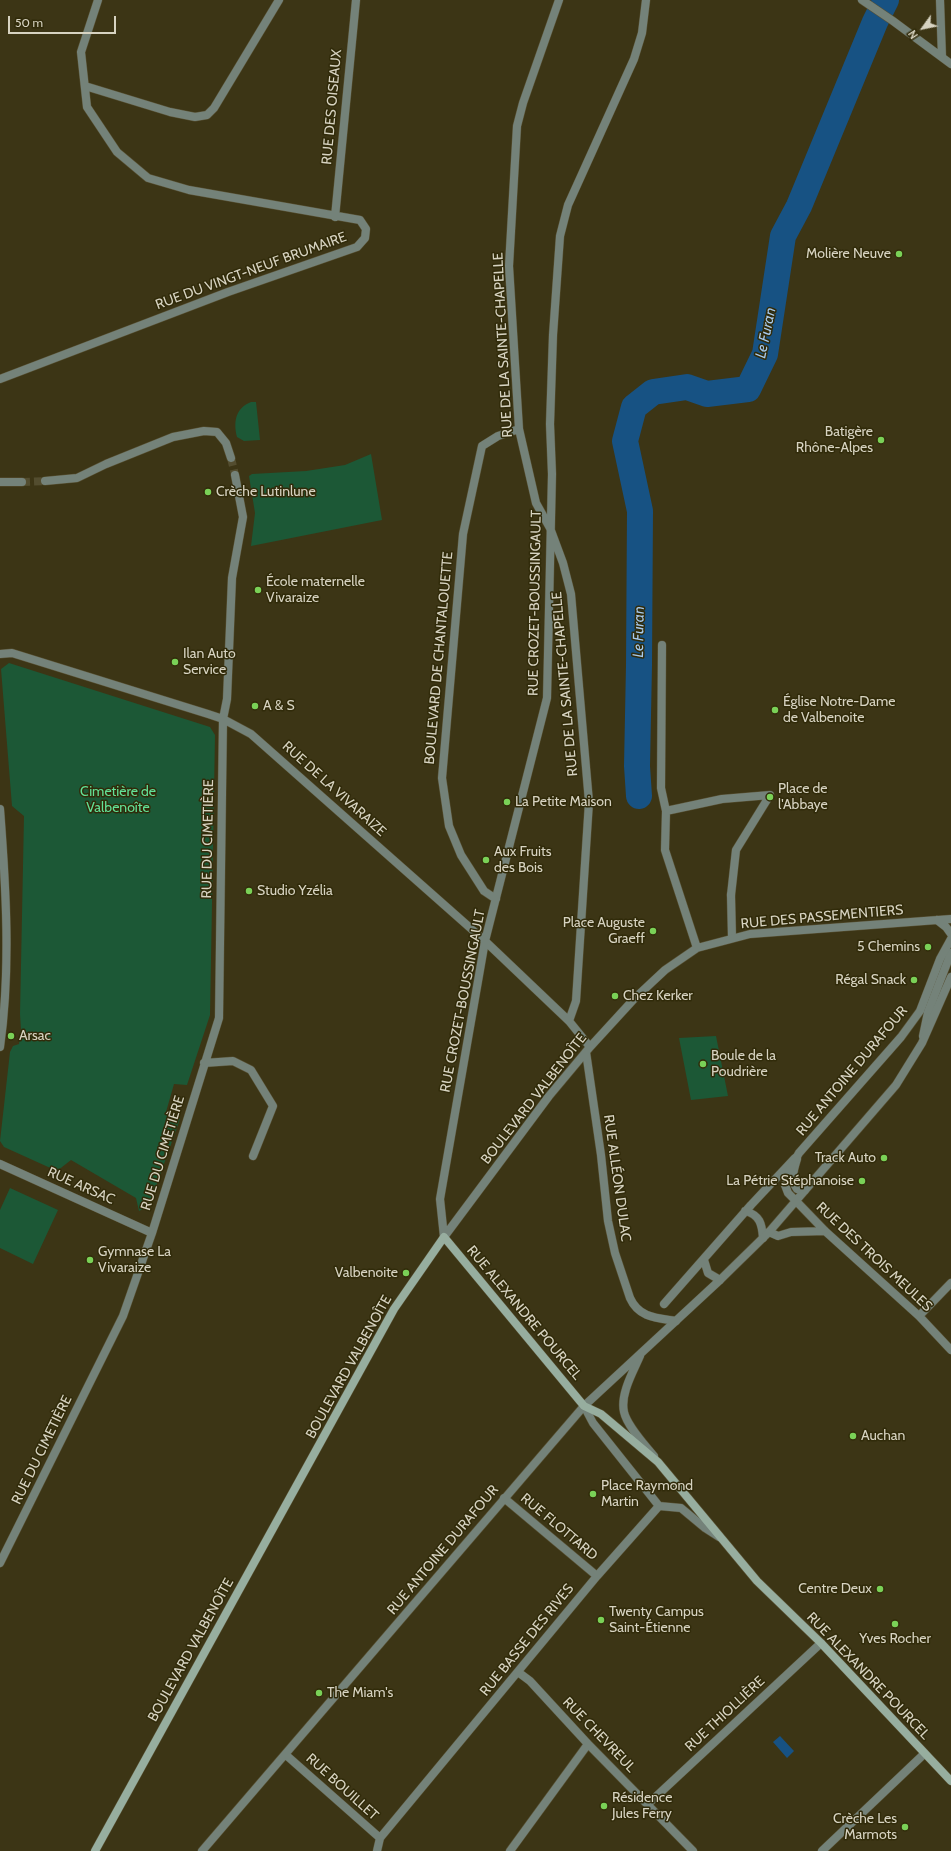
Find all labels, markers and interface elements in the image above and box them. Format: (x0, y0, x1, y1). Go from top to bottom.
scale bar (10, 8, 118, 34)
north arrow (903, 8, 943, 48)
text: 50 m (15, 15, 43, 30)
text: N (905, 27, 921, 42)
street label: RUE DES OISEAUX (319, 49, 345, 165)
street label: RUE DU VINGT-NEUF BRUMAIRE (153, 229, 349, 313)
place label: Molière Neuve (806, 246, 891, 262)
marker: Molière Neuve (894, 249, 904, 259)
street label: RUE DE LA SAINTE-CHAPELLE (490, 252, 516, 438)
water label: Le Furan (752, 306, 780, 360)
place label: Batigère Rhône-Alpes (796, 424, 873, 456)
marker: Batigère Rhône-Alpes (876, 435, 886, 445)
place label: Crèche Lutinlune (216, 484, 316, 500)
marker: Crèche Lutinlune (203, 487, 213, 497)
street label: RUE CROZET-BOUSSINGAULT (525, 510, 545, 696)
street label: BOULEVARD DE CHANTALOUETTE (421, 551, 457, 765)
place label: École maternelle Vivaraize (266, 574, 365, 606)
marker: École maternelle Vivaraize (253, 585, 263, 595)
street label: RUE DE LA SAINTE-CHAPELLE (549, 591, 581, 777)
water label: Le Furan (630, 606, 648, 658)
place label: Ilan Auto Service (183, 646, 236, 678)
marker: Ilan Auto Service (170, 657, 180, 667)
place label: Église Notre-Dame de Valbenoite (783, 694, 895, 726)
place label: A & S (263, 698, 295, 714)
marker: A & S (250, 701, 260, 711)
marker: Église Notre-Dame de Valbenoite (770, 705, 780, 715)
street label: RUE DE LA VIVARAIZE (279, 738, 389, 840)
street label: RUE DU CIMETIÈRE (199, 779, 217, 899)
place label: Place de l'Abbaye (778, 781, 828, 814)
park label: Cimetière de Valbenoîte (80, 784, 156, 816)
marker: Place de l'Abbaye (765, 792, 775, 802)
place label: La Petite Maison (515, 794, 612, 810)
marker: La Petite Maison (502, 797, 512, 807)
place label: Aux Fruits des Bois (494, 844, 552, 876)
marker: Aux Fruits des Bois (481, 855, 491, 865)
place label: Studio Yzélia (257, 883, 333, 899)
marker: Studio Yzélia (244, 886, 254, 896)
street label: RUE DES PASSEMENTIERS (740, 902, 904, 932)
street label: RUE CROZET-BOUSSINGAULT (437, 908, 489, 1094)
place label: Place Auguste Graeff (563, 915, 645, 948)
marker: Place Auguste Graeff (648, 926, 658, 936)
place label: 5 Chemins (857, 939, 920, 955)
marker: 5 Chemins (923, 942, 933, 952)
place label: Régal Snack (835, 972, 906, 988)
marker: Régal Snack (909, 975, 919, 985)
place label: Chez Kerker (623, 988, 693, 1004)
marker: Chez Kerker (610, 991, 620, 1001)
street label: RUE ANTOINE DURAFOUR (793, 1003, 911, 1139)
place label: Arsac (19, 1028, 51, 1044)
street label: BOULEVARD VALBENOÎTE (478, 1030, 590, 1168)
marker: Arsac (6, 1031, 16, 1041)
place label: Boule de la Poudrière (711, 1048, 776, 1080)
marker: Boule de la Poudrière (698, 1059, 708, 1069)
street label: RUE DU CIMETIÈRE (138, 1094, 188, 1212)
street label: RUE ALLÉON DULAC (600, 1113, 634, 1243)
place label: Track Auto (815, 1150, 876, 1166)
marker: Track Auto (879, 1153, 889, 1163)
street label: RUE ARSAC (45, 1164, 117, 1208)
place label: La Pétrie Stéphanoise (726, 1173, 854, 1189)
marker: La Pétrie Stéphanoise (857, 1176, 867, 1186)
street label: RUE DES TROIS MEULES (813, 1199, 935, 1315)
street label: RUE ALEXANDRE POURCEL (463, 1243, 585, 1383)
place label: Gymnase La Vivaraize (98, 1244, 171, 1276)
marker: Gymnase La Vivaraize (85, 1255, 95, 1265)
place label: Valbenoite (335, 1265, 398, 1281)
marker: Valbenoite (401, 1268, 411, 1278)
street label: BOULEVARD VALBENOÎTE (303, 1292, 395, 1442)
street label: RUE DU CIMETIÈRE (8, 1393, 76, 1507)
place label: Auchan (861, 1428, 905, 1444)
marker: Auchan (848, 1431, 858, 1441)
place label: Place Raymond Martin (601, 1478, 693, 1510)
street label: RUE ANTOINE DURAFOUR (384, 1482, 502, 1618)
marker: Place Raymond Martin (588, 1489, 598, 1499)
street label: RUE FLOTTARD (517, 1490, 601, 1564)
street label: BOULEVARD VALBENOÎTE (145, 1575, 237, 1725)
street label: RUE BASSE DES RIVES (477, 1581, 577, 1699)
place label: Centre Deux (798, 1581, 872, 1597)
marker: Centre Deux (875, 1584, 885, 1594)
place label: Twenty Campus Saint-Étienne (609, 1604, 704, 1636)
street label: RUE ALEXANDRE POURCEL (803, 1609, 933, 1743)
marker: Twenty Campus Saint-Étienne (596, 1615, 606, 1625)
marker: Yves Rocher (890, 1619, 900, 1629)
place label: Yves Rocher (859, 1631, 931, 1647)
street label: RUE THIOLLIÈRE (682, 1673, 768, 1755)
place label: The Miam's (327, 1685, 393, 1701)
marker: The Miam's (314, 1688, 324, 1698)
street label: RUE CHEVREUL (559, 1694, 639, 1776)
street label: RUE BOUILLET (302, 1750, 382, 1824)
place label: Résidence Jules Ferry (612, 1790, 672, 1822)
marker: Résidence Jules Ferry (599, 1801, 609, 1811)
place label: Crèche Les Marmots (833, 1811, 897, 1844)
marker: Crèche Les Marmots (900, 1822, 910, 1832)

